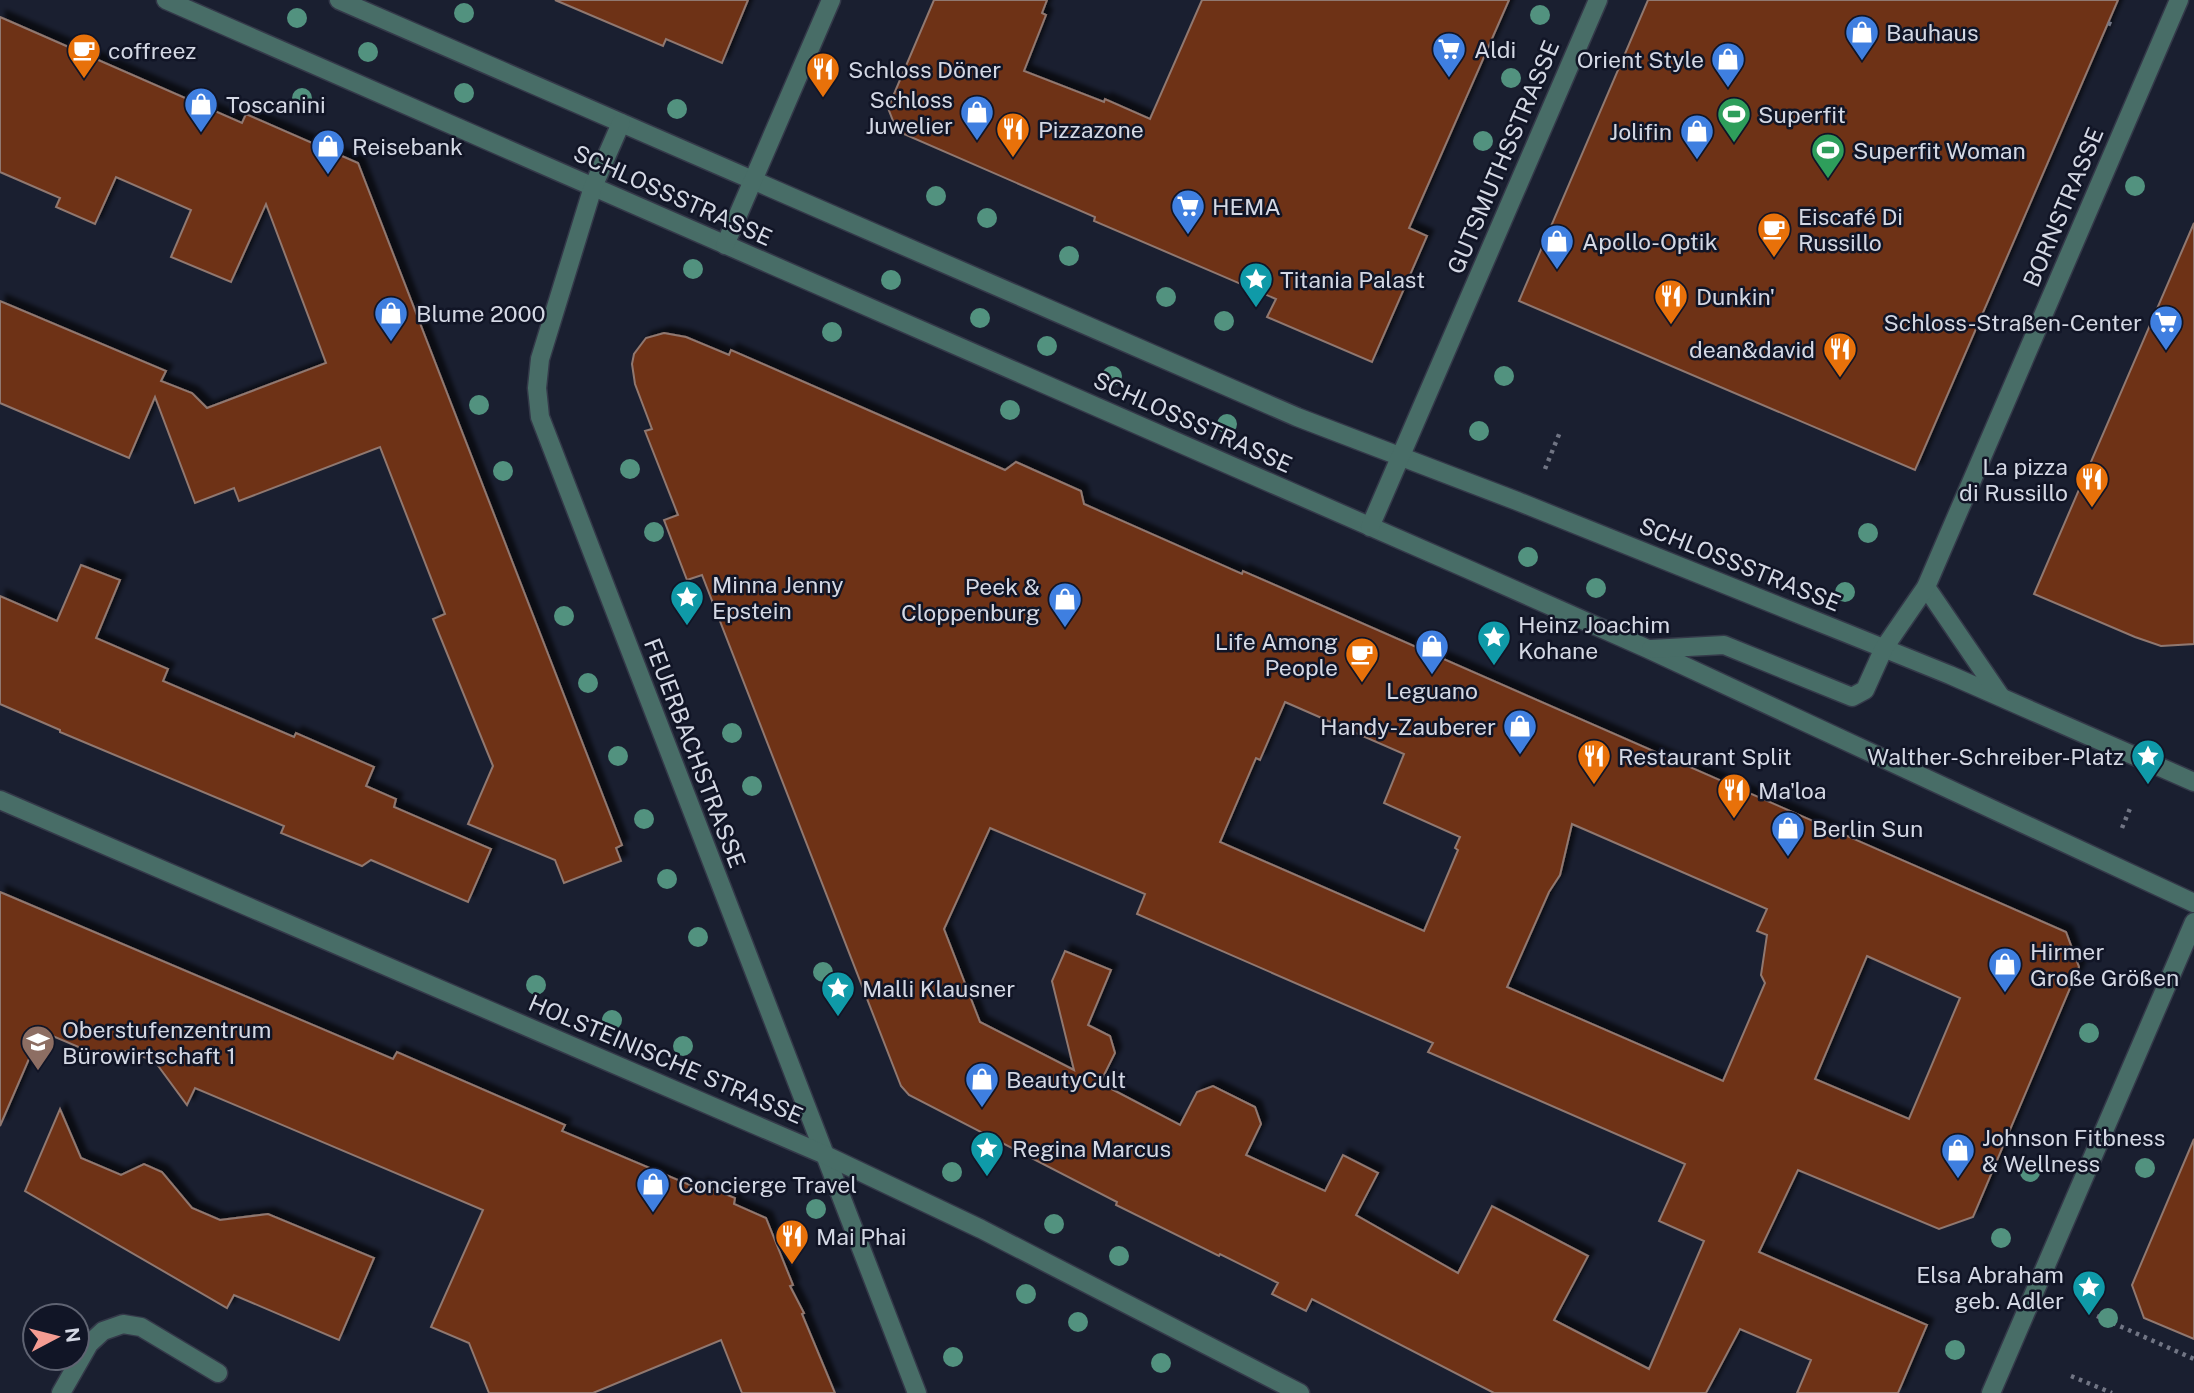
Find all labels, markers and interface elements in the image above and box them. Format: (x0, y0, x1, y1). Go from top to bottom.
shop icon: Bauhaus (1843, 13, 1881, 62)
place label: Bauhaus (1886, 19, 1979, 46)
supermarket icon: Aldi (1430, 30, 1468, 79)
cafe icon: coffreez (65, 31, 103, 80)
street label: GUTSMUTHSSTRASSE (1442, 36, 1564, 278)
place label: Aldi (1474, 36, 1516, 63)
place label: coffreez (108, 37, 196, 64)
shop icon: Orient Style (1709, 40, 1747, 89)
place label: Orient Style (1577, 46, 1704, 73)
restaurant icon: Schloss Döner (804, 50, 842, 99)
place label: Schloss Döner (848, 56, 1001, 83)
shop icon: Toscanini (182, 85, 220, 134)
place label: Schloss Juwelier (865, 86, 953, 139)
place label: Toscanini (226, 91, 326, 118)
shop icon: Schloss Juwelier (958, 93, 996, 142)
sports icon: Superfit (1715, 95, 1753, 144)
place label: Superfit (1758, 101, 1846, 128)
restaurant icon: Pizzazone (994, 110, 1032, 159)
shop icon: Jolifin (1678, 112, 1716, 161)
place label: Pizzazone (1038, 116, 1144, 143)
place label: Jolifin (1609, 118, 1672, 145)
street label: BORNSTRASSE (2017, 123, 2109, 291)
shop icon: Reisebank (309, 127, 347, 176)
sports icon: Superfit Woman (1809, 131, 1847, 180)
place label: Reisebank (352, 133, 463, 160)
place label: Superfit Woman (1853, 137, 2026, 164)
street label: SCHLOSSSTRASSE (569, 139, 777, 251)
supermarket icon: HEMA (1169, 187, 1207, 236)
place label: HEMA (1212, 193, 1281, 220)
place label: Eiscafé Di Russillo (1798, 203, 1903, 256)
cafe icon: Eiscafé Di Russillo (1755, 210, 1793, 259)
shop icon: Apollo-Optik (1538, 222, 1576, 271)
place label: Apollo-Optik (1582, 228, 1718, 255)
place icon: Titania Palast (1237, 260, 1275, 309)
place label: Titania Palast (1280, 266, 1425, 293)
restaurant icon: Dunkin' (1652, 277, 1690, 326)
place label: Dunkin' (1696, 283, 1775, 310)
shop icon: Blume 2000 (372, 294, 410, 343)
place label: Blume 2000 (416, 300, 546, 327)
supermarket icon: Schloss-Straßen-Center (2147, 303, 2185, 352)
place label: Schloss-Straßen-Center (1883, 309, 2142, 336)
restaurant icon: dean&david (1821, 330, 1859, 379)
place label: dean&david (1689, 336, 1815, 363)
street label: SCHLOSSSTRASSE (1089, 366, 1297, 478)
place label: La pizza di Russillo (1959, 453, 2068, 506)
restaurant icon: La pizza di Russillo (2073, 460, 2111, 509)
street label: SCHLOSSSTRASSE (1635, 511, 1845, 617)
place label: Minna Jenny Epstein (712, 571, 843, 624)
place label: Peek & Cloppenburg (901, 573, 1040, 626)
place icon: Minna Jenny Epstein (668, 578, 706, 627)
shop icon: Peek & Cloppenburg (1046, 580, 1084, 629)
place label: Heinz Joachim Kohane (1518, 611, 1670, 664)
place icon: Heinz Joachim Kohane (1475, 618, 1513, 667)
shop icon: Leguano (1413, 627, 1451, 676)
place label: Life Among People (1215, 628, 1338, 681)
street label: FEUERBACHSTRASSE (639, 634, 751, 872)
cafe icon: Life Among People (1343, 635, 1381, 684)
place label: Leguano (1386, 677, 1478, 704)
shop icon: Handy-Zauberer (1501, 707, 1539, 756)
place label: Handy-Zauberer (1320, 713, 1496, 740)
restaurant icon: Restaurant Split (1575, 737, 1613, 786)
place icon: Walther-Schreiber-Platz (2129, 737, 2167, 786)
place label: Restaurant Split (1618, 743, 1792, 770)
place label: Walther-Schreiber-Platz (1867, 743, 2124, 770)
restaurant icon: Ma'loa (1715, 771, 1753, 820)
place label: Ma'loa (1758, 777, 1826, 804)
shop icon: Berlin Sun (1769, 809, 1807, 858)
place label: Berlin Sun (1812, 815, 1923, 842)
place label: Hirmer Große Größen (2030, 938, 2179, 991)
shop icon: Hirmer Große Größen (1986, 945, 2024, 994)
place icon: Malli Klausner (819, 969, 857, 1018)
place label: Malli Klausner (862, 975, 1015, 1002)
street label: HOLSTEINISCHE STRASSE (525, 989, 807, 1129)
place label: Oberstufenzentrum Bürowirtschaft 1 (62, 1016, 271, 1069)
school or university icon: Oberstufenzentrum Bürowirtschaft 1 (19, 1023, 57, 1072)
shop icon: BeautyCult (963, 1060, 1001, 1109)
place label: BeautyCult (1006, 1066, 1126, 1093)
place label: Johnson Fitbness & Wellness (1982, 1124, 2165, 1177)
place icon: Regina Marcus (968, 1129, 1006, 1178)
shop icon: Johnson Fitbness & Wellness (1939, 1131, 1977, 1180)
place label: Regina Marcus (1012, 1135, 1171, 1162)
shop icon: Concierge Travel (634, 1165, 672, 1214)
place label: Concierge Travel (678, 1171, 857, 1198)
restaurant icon: Mai Phai (773, 1217, 811, 1266)
place label: Mai Phai (816, 1223, 907, 1250)
place label: Elsa Abraham geb. Adler (1916, 1261, 2064, 1314)
place icon: Elsa Abraham geb. Adler (2070, 1268, 2108, 1317)
north arrow (21, 1302, 91, 1372)
text: N (61, 1326, 85, 1344)

